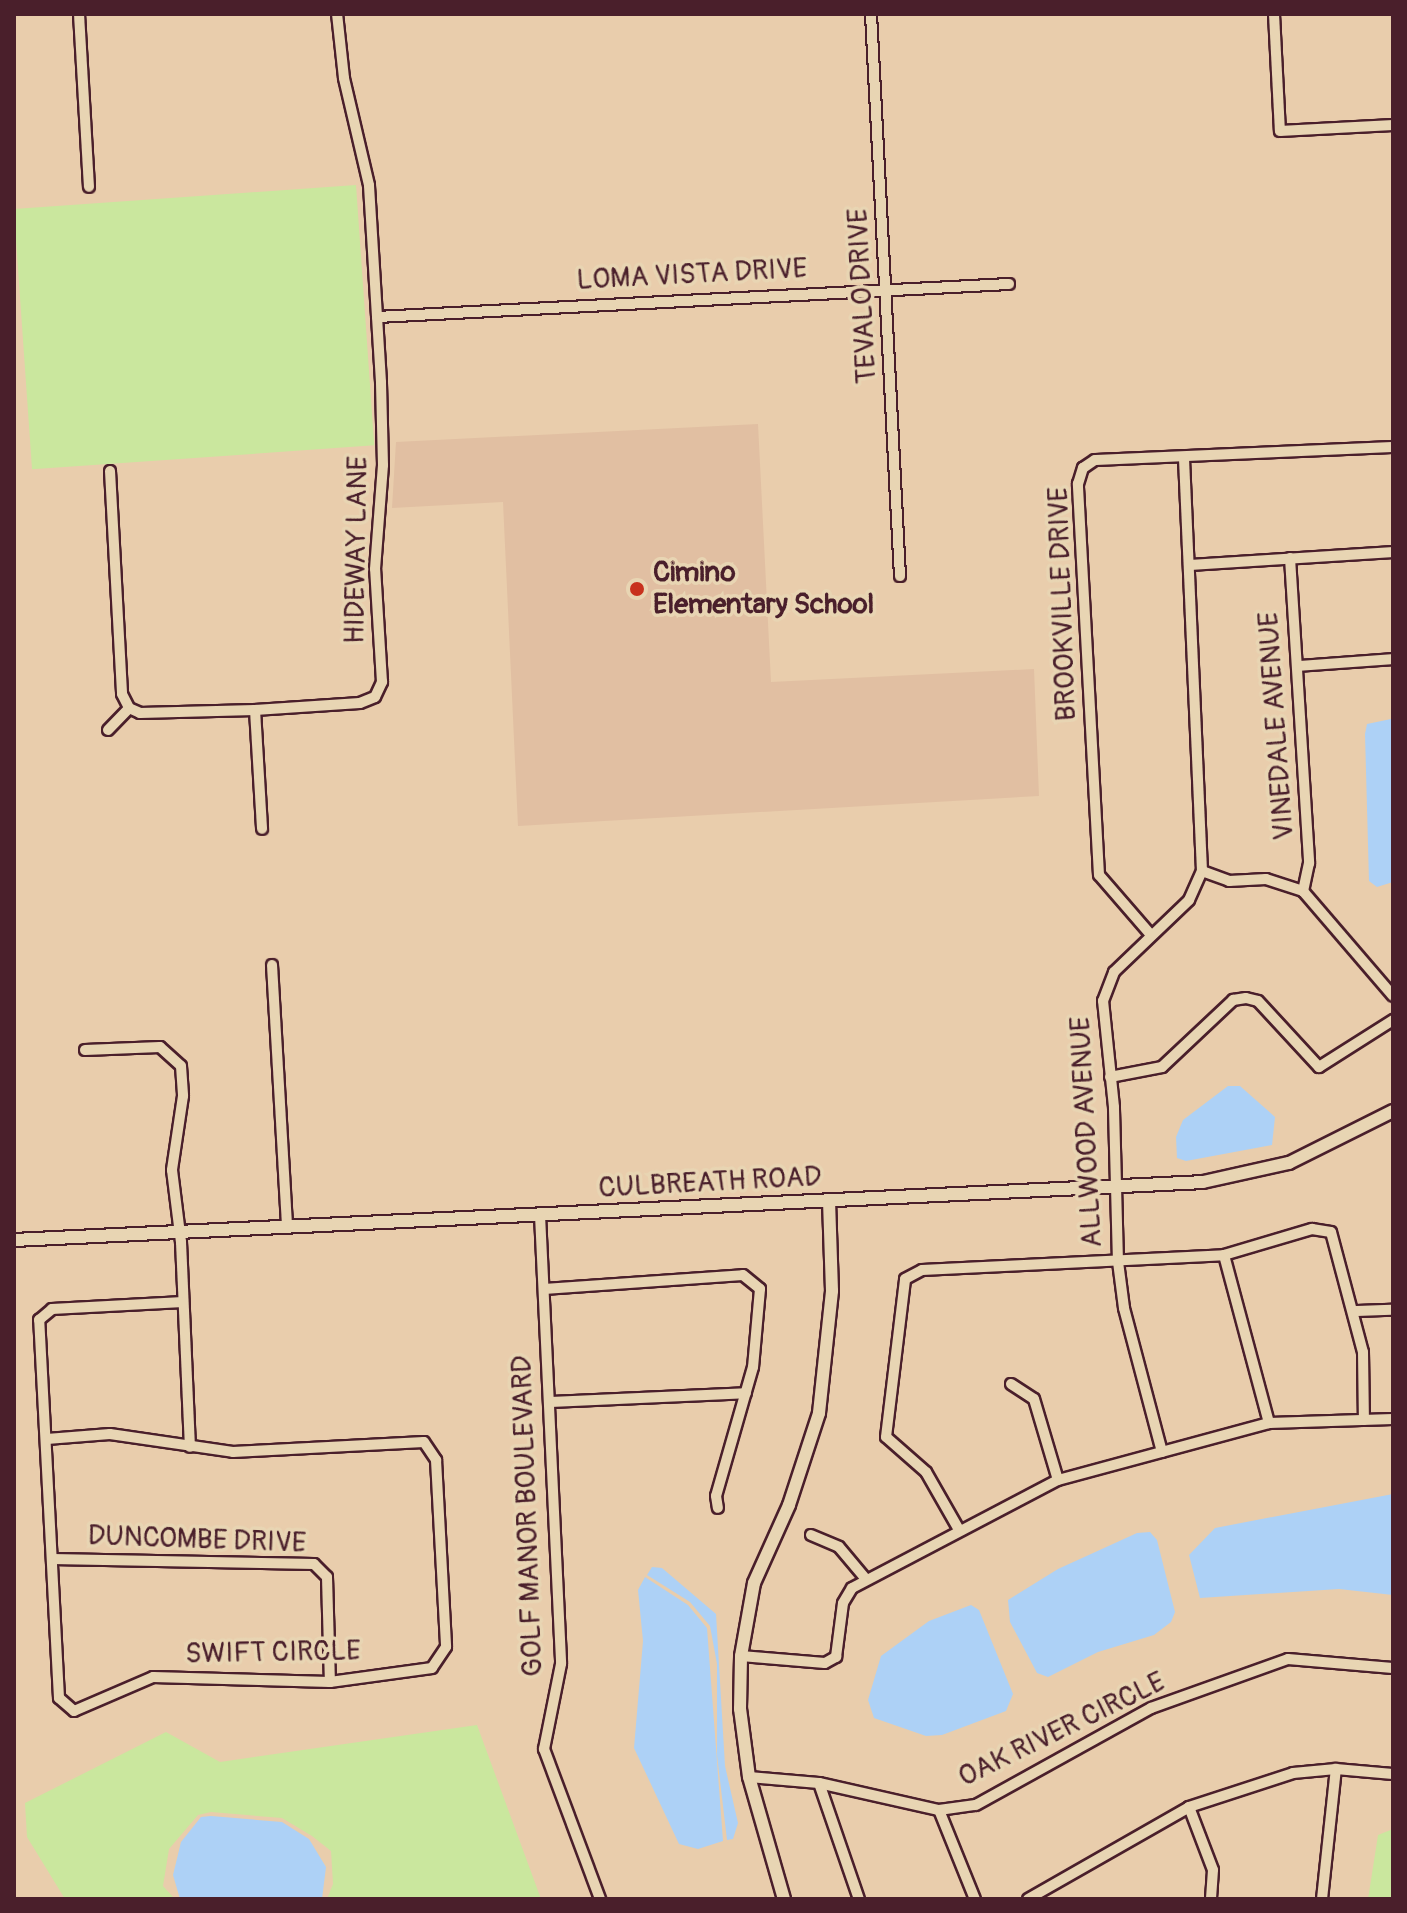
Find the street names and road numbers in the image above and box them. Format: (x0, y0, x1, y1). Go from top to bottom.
street label: TEVALO DRIVE (842, 207, 884, 385)
street label: LOMA VISTA DRIVE (576, 252, 808, 298)
street label: HIDEWAY LANE (339, 456, 375, 644)
street label: BROOKVILLE DRIVE (1042, 486, 1084, 722)
street label: VINEDALE AVENUE (1252, 611, 1302, 841)
street label: ALLWOOD AVENUE (1064, 1016, 1110, 1248)
street label: CULBREATH ROAD (598, 1160, 822, 1206)
street label: GOLF MANOR BOULEVARD (506, 1355, 550, 1677)
street label: DUNCOMBE DRIVE (87, 1519, 307, 1561)
street label: SWIFT CIRCLE (185, 1635, 361, 1671)
street label: OAK RIVER CIRCLE (953, 1665, 1171, 1795)

